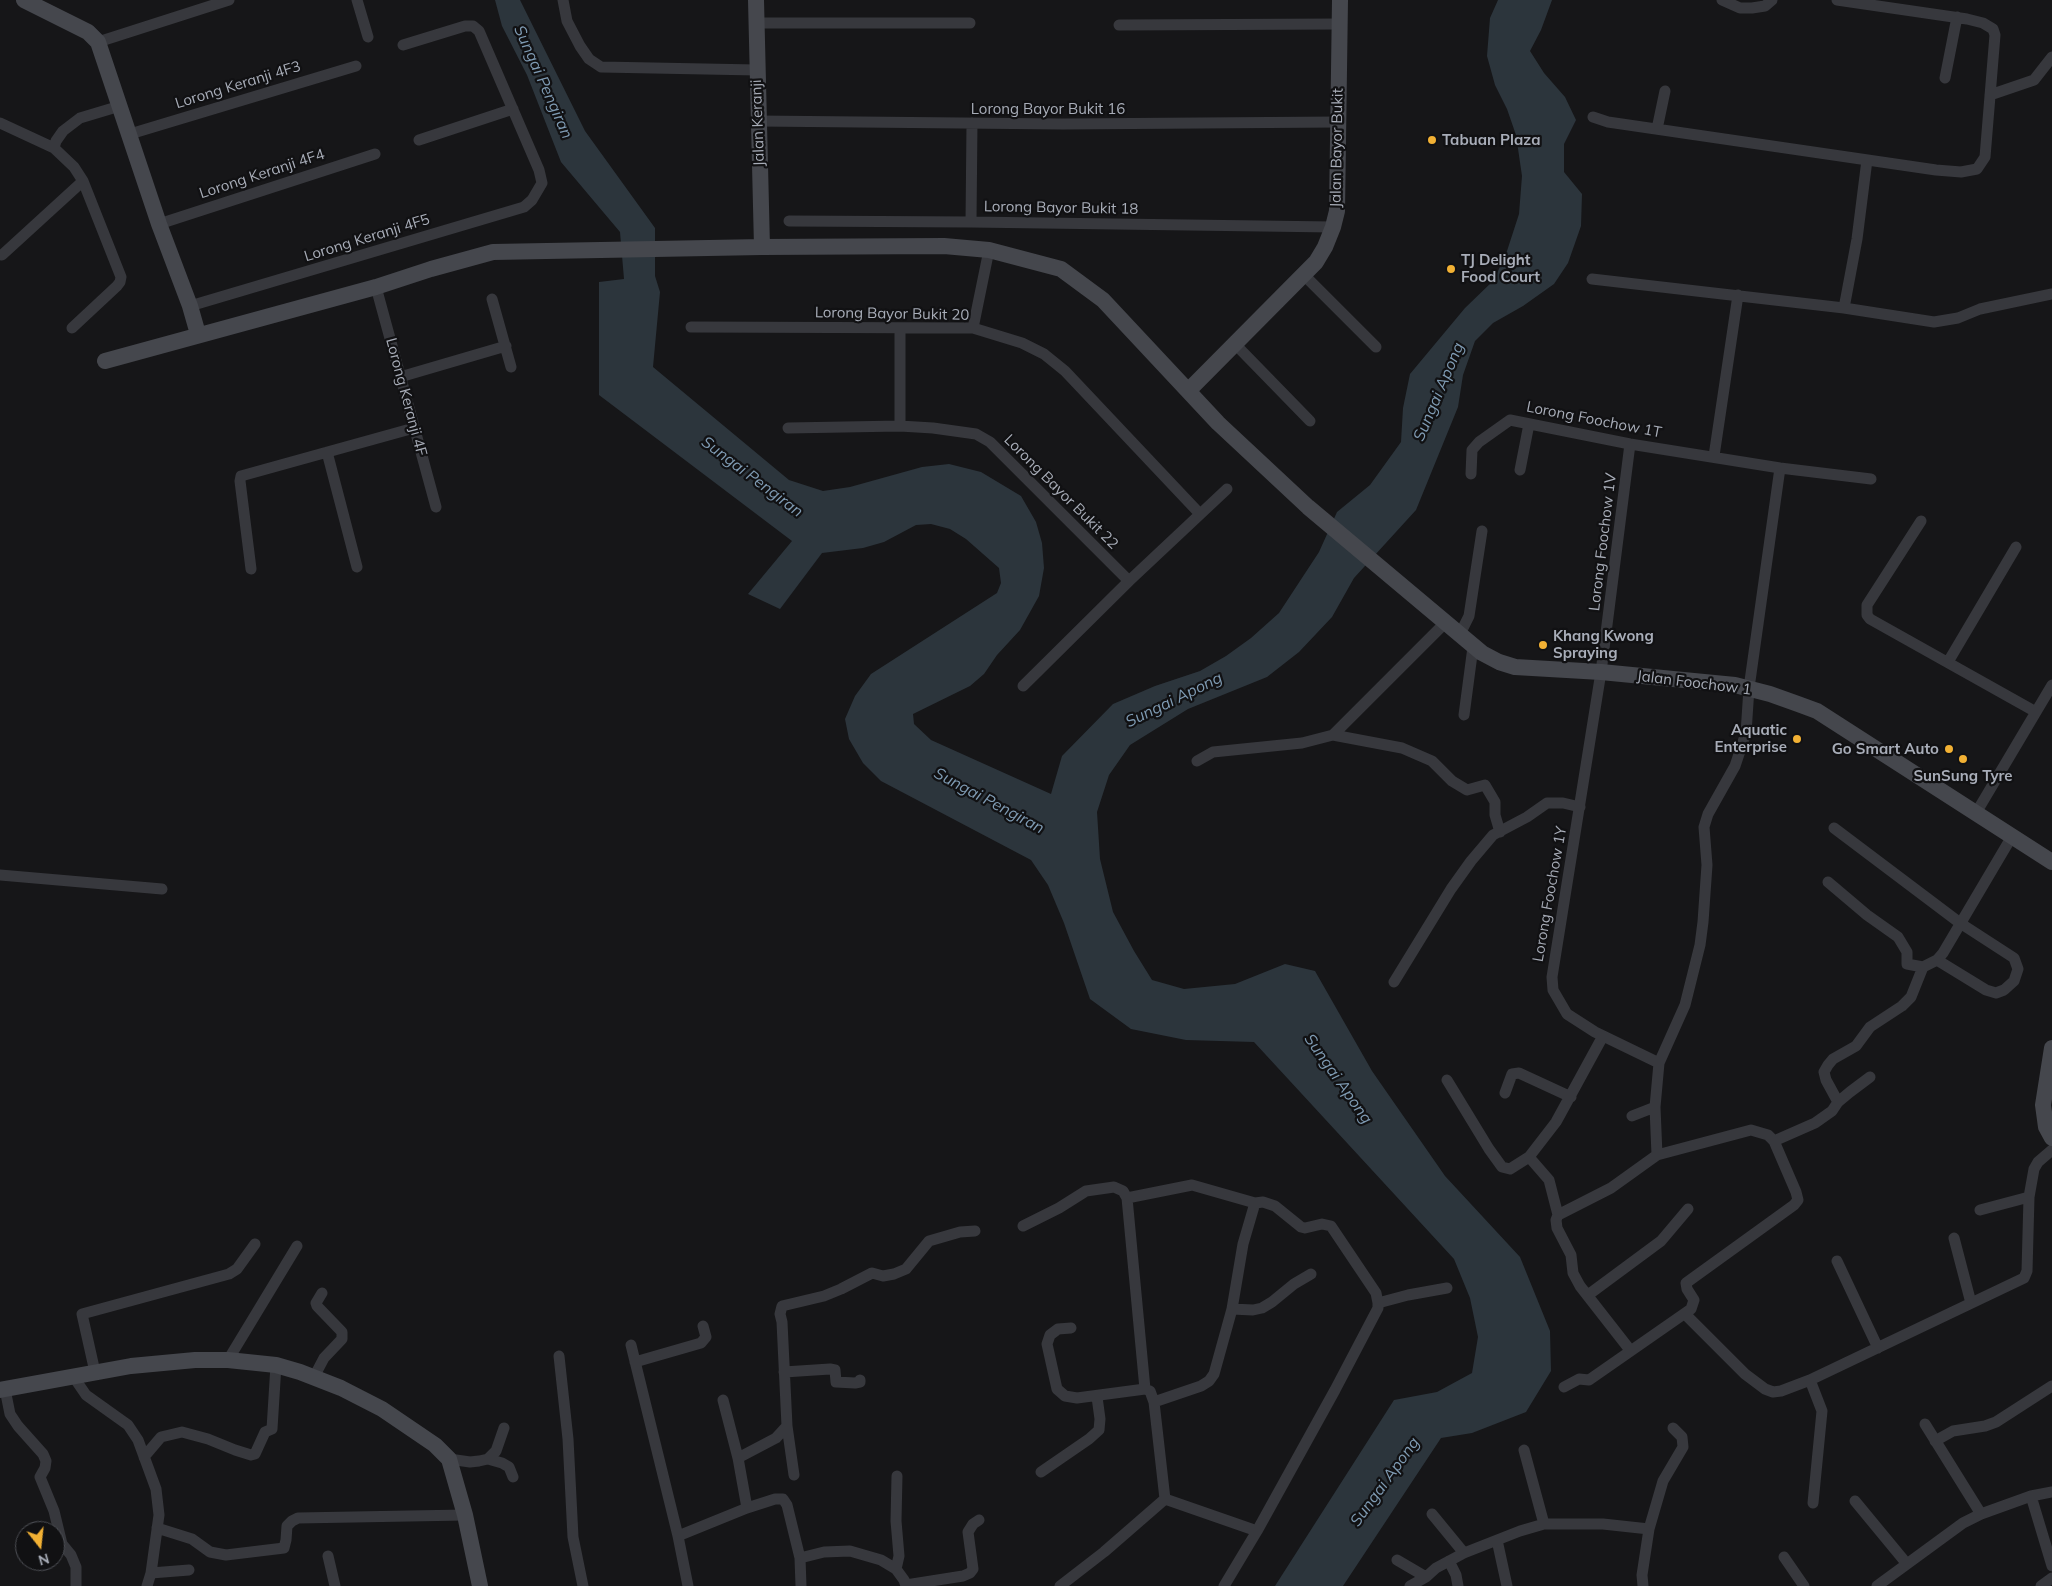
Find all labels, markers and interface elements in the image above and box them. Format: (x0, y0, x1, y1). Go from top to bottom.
water label: Sungai Pengiran (509, 22, 577, 142)
street label: Lorong Keranji 4F3 (173, 57, 303, 113)
street label: Jalan Keranji (747, 79, 769, 167)
street label: Jalan Bayor Bukit (1327, 88, 1347, 208)
street label: Lorong Bayor Bukit 16 (971, 100, 1125, 118)
place label: Tabuan Plaza (1442, 131, 1540, 149)
marker: Tabuan Plaza (1426, 134, 1438, 146)
street label: Lorong Keranji 4F4 (197, 145, 327, 203)
street label: Lorong Bayor Bukit 18 (984, 198, 1138, 218)
street label: Lorong Keranji 4F5 (302, 210, 432, 266)
place label: TJ Delight Food Court (1461, 251, 1540, 286)
marker: TJ Delight Food Court (1445, 263, 1457, 275)
street label: Lorong Bayor Bukit 20 (815, 304, 969, 324)
street label: Lorong Keranji 4F (382, 336, 430, 458)
water label: Sungai Apong (1410, 340, 1468, 444)
street label: Lorong Foochow 1T (1525, 398, 1663, 442)
street label: Lorong Bayor Bukit 22 (1000, 431, 1122, 553)
water label: Sungai Pengiran (697, 433, 807, 521)
street label: Lorong Foochow 1V (1586, 472, 1620, 612)
place label: Khang Kwong Spraying (1553, 627, 1654, 662)
marker: Khang Kwong Spraying (1537, 639, 1549, 651)
street label: Jalan Foochow 1 (1636, 667, 1752, 699)
water label: Sungai Apong (1122, 668, 1226, 732)
place label: Aquatic Enterprise (1714, 721, 1787, 756)
marker: Aquatic Enterprise (1791, 733, 1803, 745)
place label: Go Smart Auto (1832, 740, 1939, 758)
marker: Go Smart Auto (1943, 743, 1955, 755)
marker: SunSung Tyre (1957, 753, 1969, 765)
water label: Sungai Pengiran (931, 764, 1047, 838)
place label: SunSung Tyre (1913, 767, 2013, 785)
street label: Lorong Foochow 1Y (1529, 825, 1571, 963)
water label: Sungai Apong (1300, 1030, 1376, 1128)
water label: Sungai Apong (1346, 1434, 1424, 1530)
north arrow (15, 1521, 65, 1571)
text: N (36, 1549, 51, 1570)

